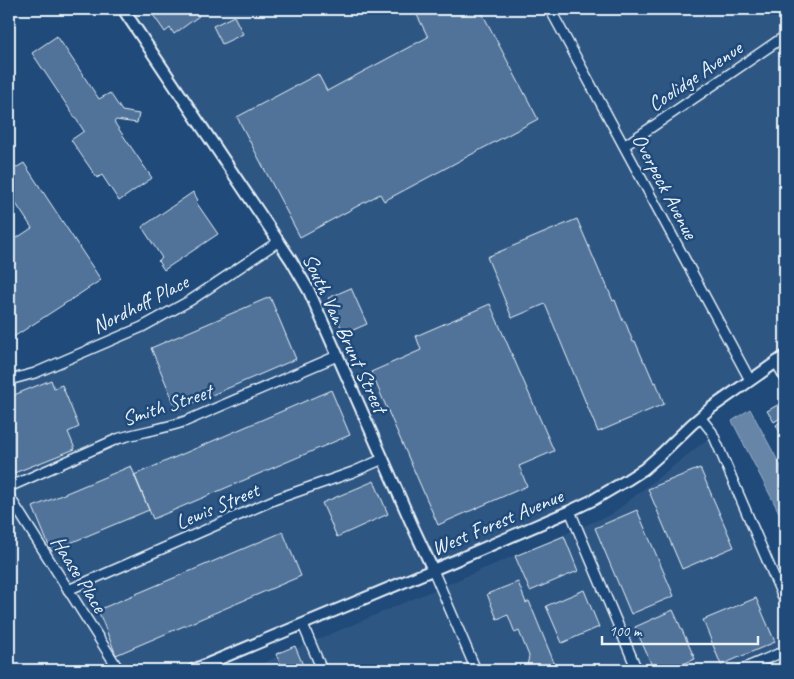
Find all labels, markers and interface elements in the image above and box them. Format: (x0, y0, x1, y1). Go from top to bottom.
street label: Coolidge Avenue (643, 34, 749, 117)
street label: Overpeck Avenue (626, 129, 704, 244)
street label: South Van Brunt Street (297, 249, 395, 419)
street label: Nordhoff Place (87, 268, 194, 339)
street label: Smith Street (119, 377, 218, 432)
street label: Lewis Street (171, 476, 265, 535)
street label: West Forest Avenue (427, 482, 568, 561)
street label: Haase Place (45, 531, 113, 618)
scale bar (602, 614, 758, 646)
text: 100 m (609, 622, 643, 641)

